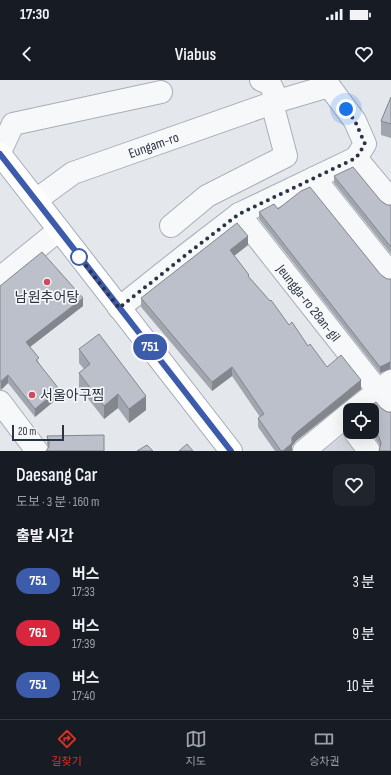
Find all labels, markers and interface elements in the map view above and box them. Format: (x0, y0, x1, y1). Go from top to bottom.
text: 17:30 (20, 5, 49, 24)
icon: back (16, 43, 38, 65)
icon: heart (353, 43, 375, 65)
text: Viabus (175, 44, 216, 65)
your location (336, 99, 356, 119)
street label: Eungam-ro (126, 128, 181, 161)
unlabelled marker (70, 248, 88, 266)
street label: Jeungga-ro 28an-gil (273, 260, 344, 345)
marker: 남원추어탕 (42, 277, 52, 287)
place label: 남원추어탕 (15, 289, 79, 306)
line badge: 751 (127, 334, 173, 360)
text: 751 (141, 338, 159, 355)
place label: 서울아구찜 (40, 387, 104, 404)
marker: 서울아구찜 (27, 390, 37, 400)
map controls (343, 403, 379, 439)
button: locate (343, 403, 379, 439)
scale bar (12, 423, 64, 442)
text: 20 m (18, 425, 36, 438)
text: Daesang Car (16, 464, 97, 487)
button: heart (333, 464, 375, 506)
text: 도보 · 3 분 · 160 m (16, 494, 99, 510)
text: 출발 시간 (16, 527, 74, 546)
text: 버스 (72, 565, 100, 584)
text: 751 (29, 572, 47, 589)
text: 3 분 (353, 573, 375, 592)
text: 17:33 (72, 584, 95, 600)
text: 버스 (72, 617, 100, 636)
text: 761 (29, 624, 47, 641)
text: 9 분 (352, 625, 375, 644)
text: 17:39 (72, 636, 95, 652)
text: 버스 (72, 669, 100, 688)
text: 751 (29, 676, 47, 693)
text: 10 분 (347, 677, 375, 696)
text: 17:40 (72, 688, 95, 704)
tab: 길찾기 (51, 728, 82, 768)
tab: 지도 (185, 728, 207, 768)
tab: 승차권 (309, 728, 340, 768)

